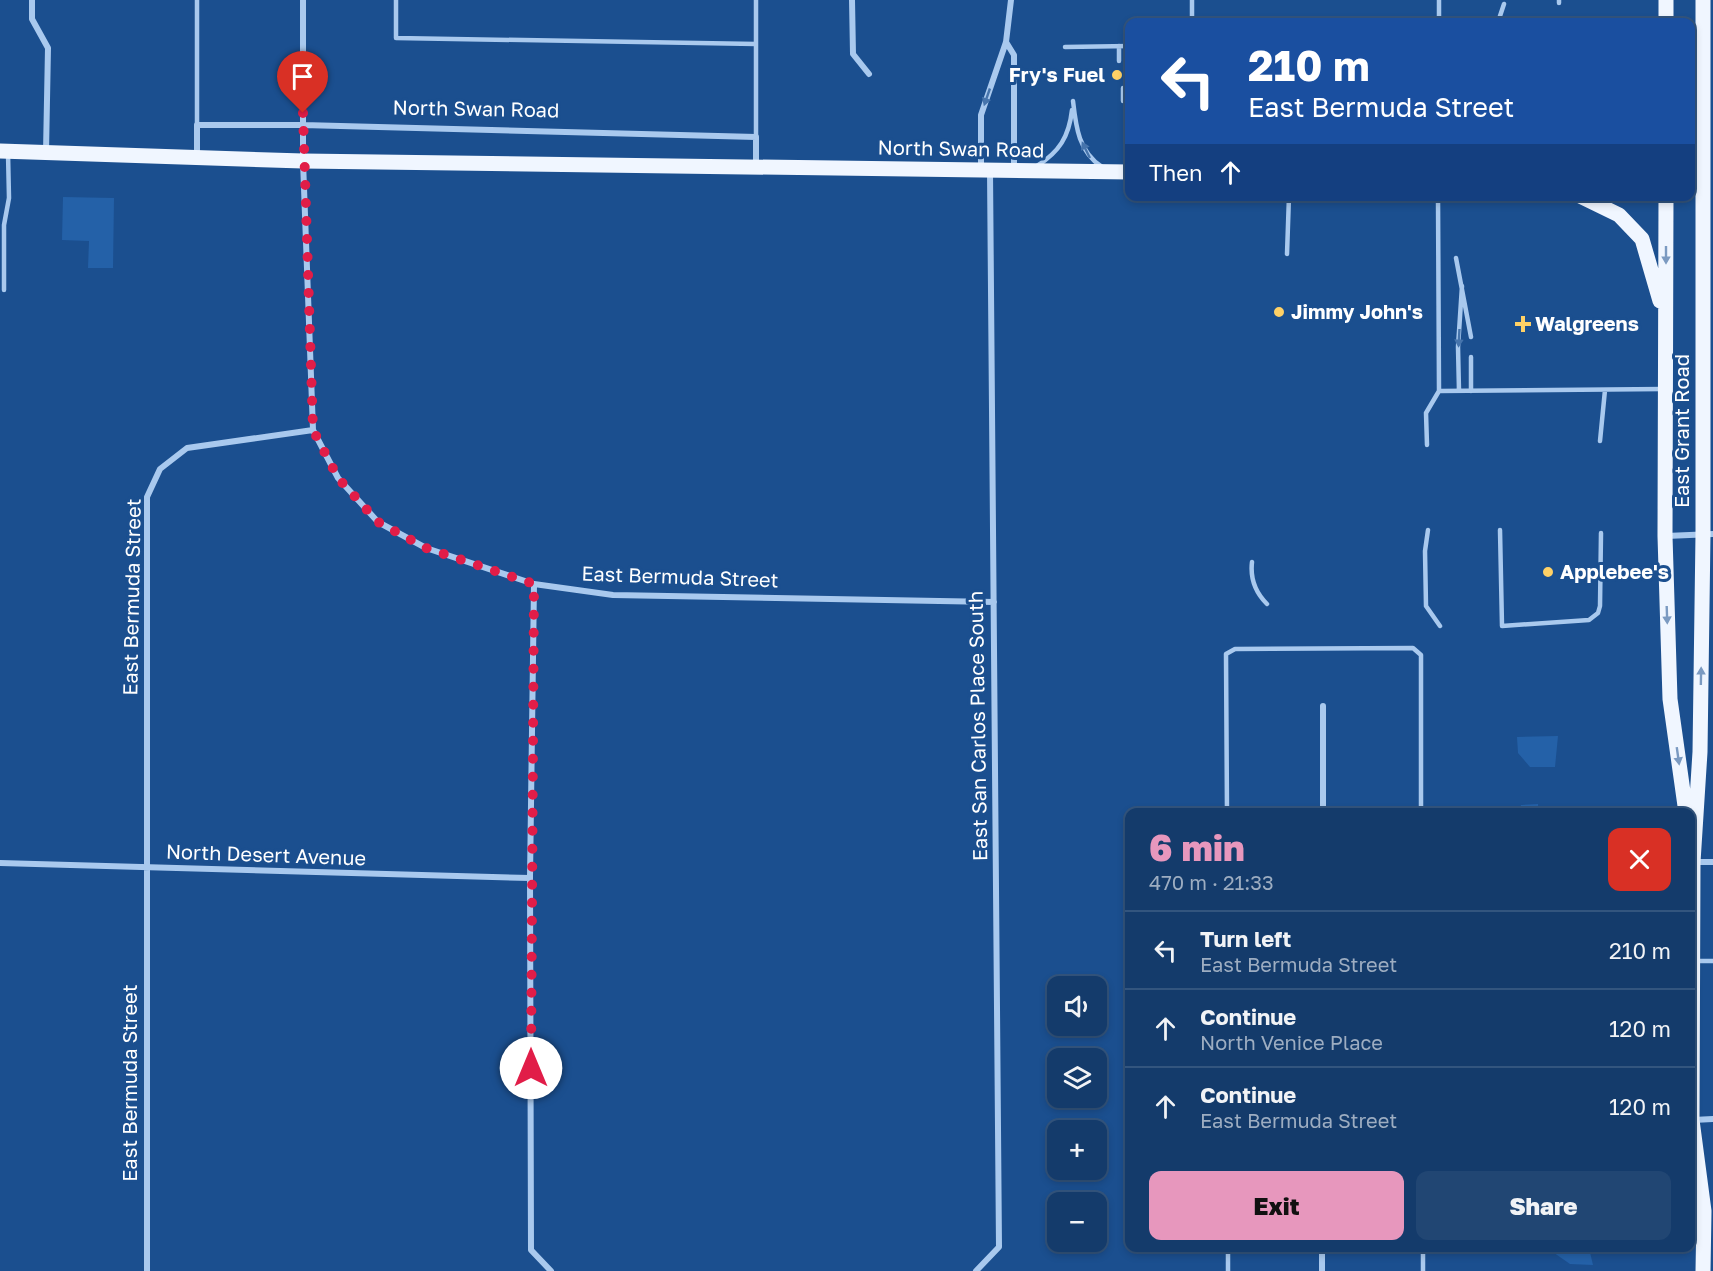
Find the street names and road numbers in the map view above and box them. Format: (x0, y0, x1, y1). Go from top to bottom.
street label: North Swan Road (392, 95, 560, 121)
street label: North Swan Road (877, 135, 1045, 161)
street label: East Grant Road (1669, 354, 1693, 508)
street label: East Bermuda Street (117, 498, 145, 696)
street label: East Bermuda Street (581, 561, 779, 591)
street label: East San Carlos Place South (963, 591, 991, 861)
street label: North Desert Avenue (166, 839, 367, 869)
street label: East Bermuda Street (117, 984, 141, 1182)

